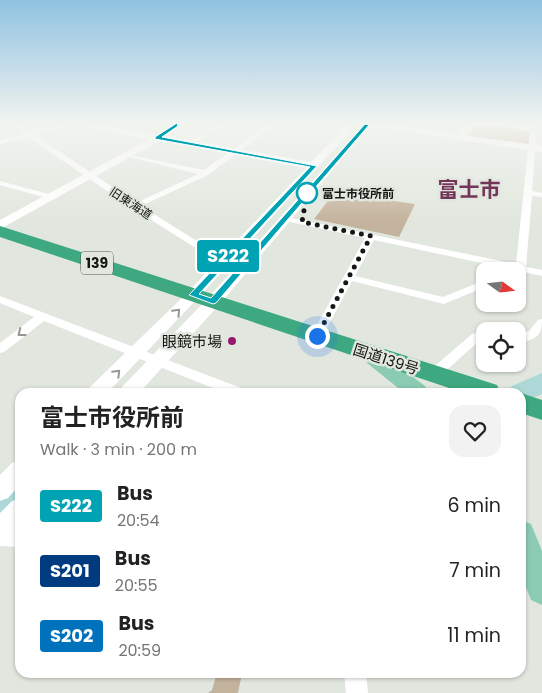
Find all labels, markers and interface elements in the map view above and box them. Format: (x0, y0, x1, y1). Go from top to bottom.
district label: 富士市 (438, 175, 501, 204)
marker: 富士市役所前 (296, 182, 318, 204)
street label: 旧東海道 (106, 183, 156, 223)
place label: 富士市役所前 (322, 185, 394, 202)
line badge: S222 (193, 240, 263, 272)
text: S222 (207, 243, 249, 268)
road number: 139 (81, 252, 113, 274)
north arrow (476, 262, 526, 312)
map controls (476, 262, 526, 372)
one-way arrow (171, 309, 180, 318)
button: locate (476, 322, 526, 372)
your location (305, 324, 330, 349)
one-way arrow (17, 327, 27, 336)
place label: 眼鏡市場 (162, 331, 222, 352)
marker: 眼鏡市場 (226, 335, 238, 347)
street label: 国道139号 (350, 338, 422, 380)
one-way arrow (111, 370, 120, 379)
text: 富士市役所前 (40, 401, 184, 434)
button: heart (449, 405, 501, 457)
text: Walk · 3 min · 200 m (40, 438, 197, 461)
text: Bus (117, 480, 153, 507)
text: 6 min (447, 492, 501, 519)
text: S222 (50, 493, 92, 518)
text: 20:54 (117, 509, 160, 532)
text: Bus (115, 545, 151, 572)
text: 7 min (449, 557, 501, 584)
text: S201 (50, 558, 90, 583)
text: 20:55 (115, 574, 158, 597)
text: Bus (118, 610, 154, 637)
text: 11 min (447, 622, 501, 649)
text: S202 (50, 623, 93, 648)
text: 20:59 (118, 639, 161, 662)

